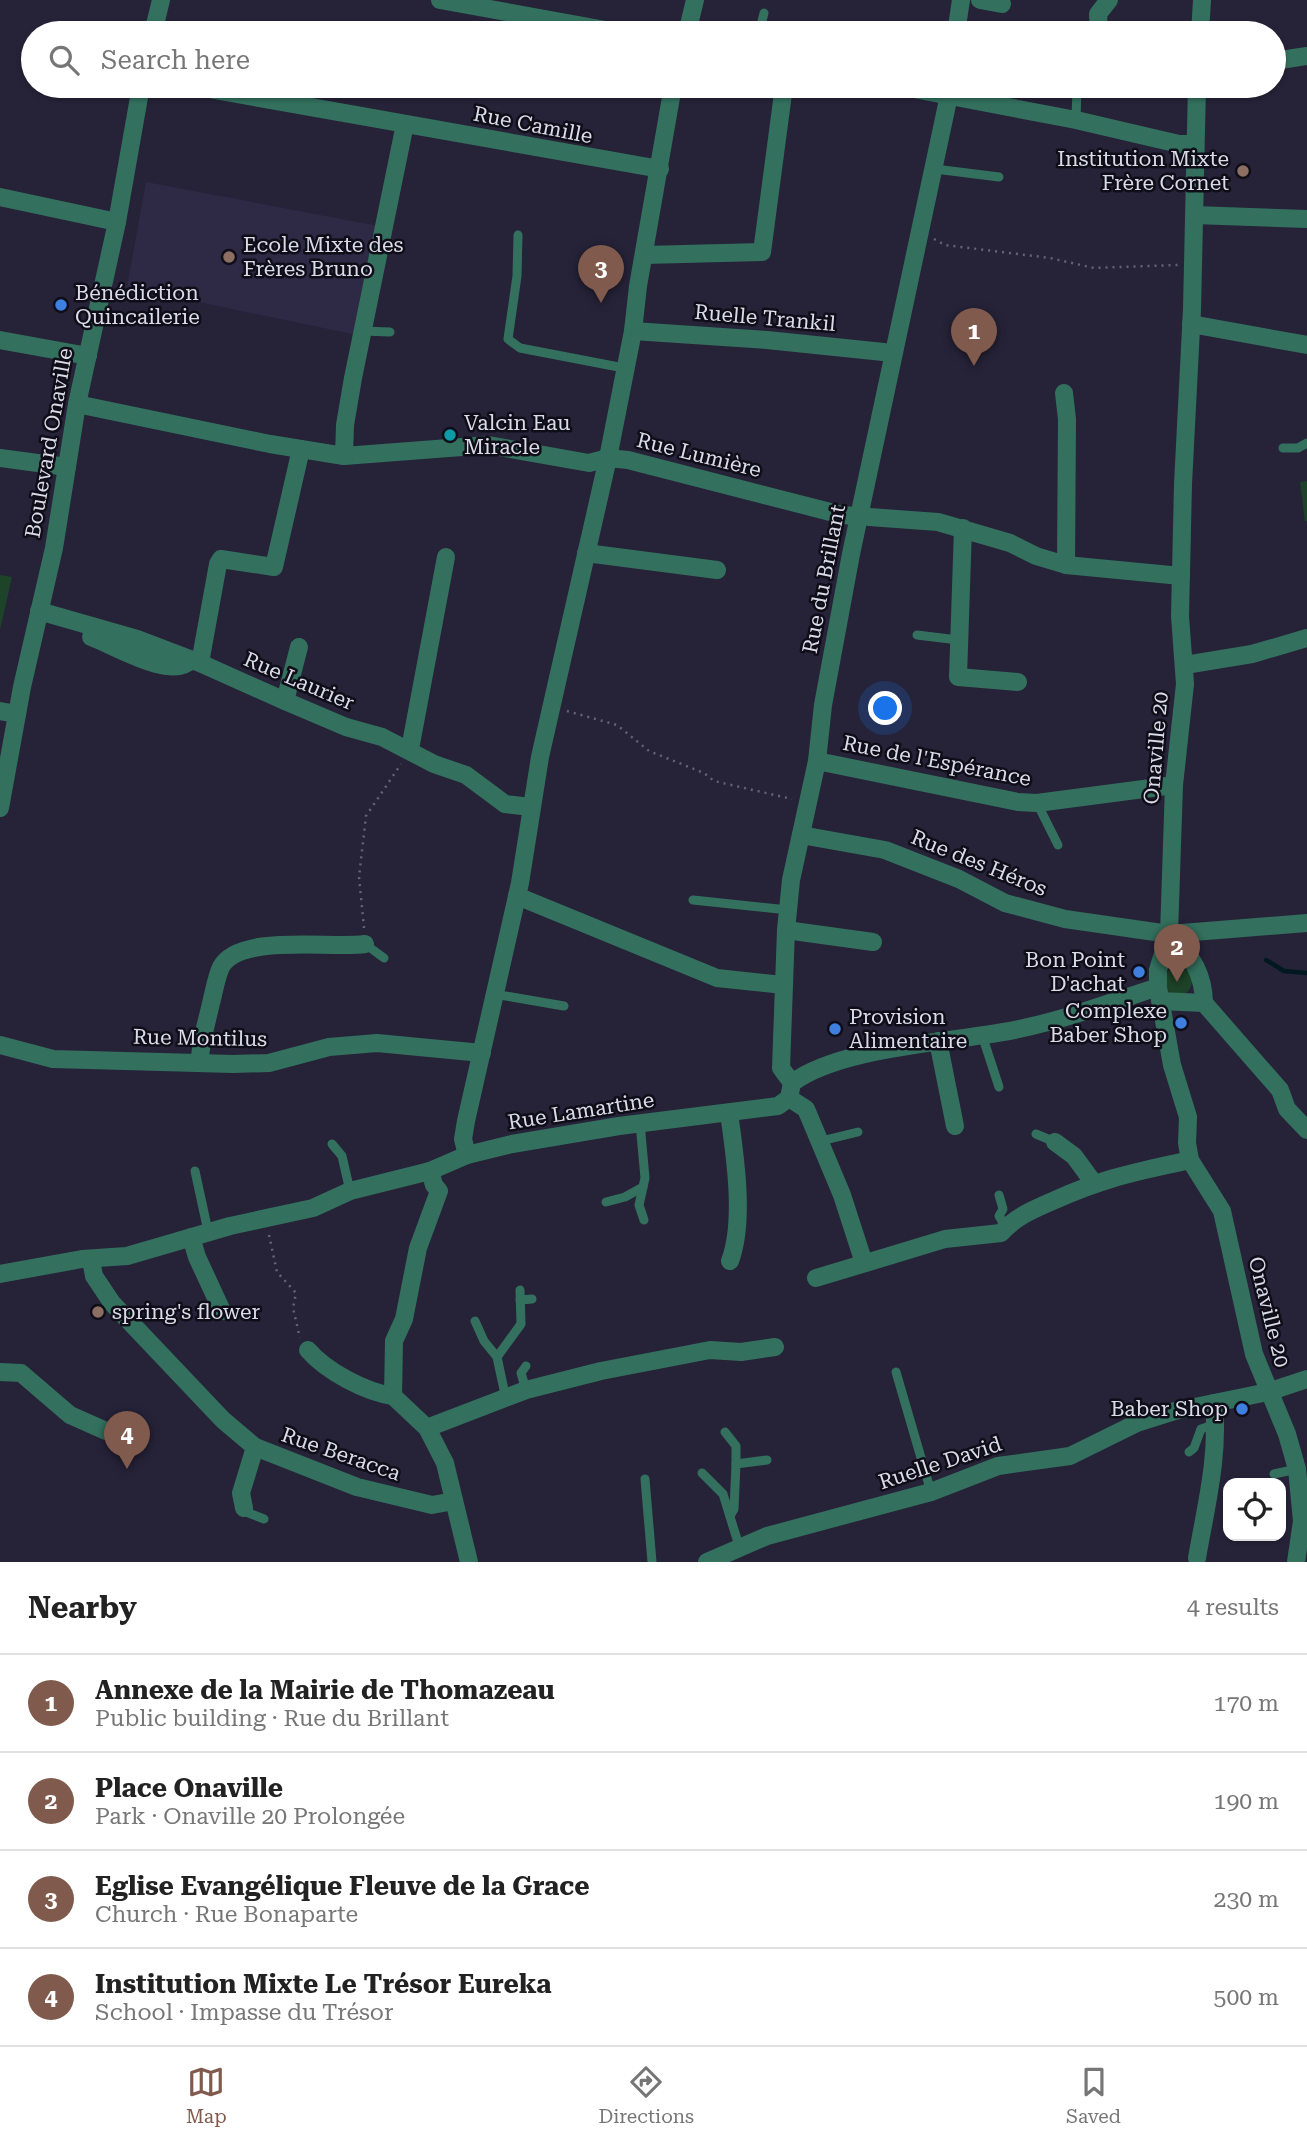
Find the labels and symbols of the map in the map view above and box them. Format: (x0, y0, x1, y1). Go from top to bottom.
street label: Rue Camille (471, 102, 595, 148)
place label: Institution Mixte Frère Cornet (1057, 147, 1229, 195)
marker: Institution Mixte Frère Cornet (1235, 163, 1251, 179)
place label: Ecole Mixte des Frères Bruno (243, 233, 404, 281)
pin: 3 (578, 245, 624, 303)
marker: Ecole Mixte des Frères Bruno (221, 249, 237, 265)
place label: Bénédiction Quincailerie (75, 281, 200, 329)
marker: Bénédiction Quincailerie (53, 297, 69, 313)
street label: Ruelle Trankil (693, 300, 837, 336)
pin: 1 (951, 308, 997, 366)
street label: Boulevard Onaville (20, 346, 78, 540)
place label: Valcin Eau Miracle (464, 411, 570, 459)
marker: Valcin Eau Miracle (442, 427, 458, 443)
street label: Rue Lumière (634, 428, 764, 482)
street label: Rue du Brillant (798, 502, 850, 655)
street label: Rue Laurier (240, 647, 358, 715)
your location (868, 691, 902, 725)
street label: Onaville 20 (1139, 691, 1173, 805)
street label: Rue de l'Espérance (841, 731, 1033, 791)
street label: Rue des Héros (908, 825, 1051, 901)
pin: 2 (1154, 924, 1200, 982)
place label: Bon Point D'achat (1025, 948, 1125, 996)
marker: Bon Point D'achat (1131, 964, 1147, 980)
place label: Complexe Baber Shop (1049, 999, 1167, 1047)
place label: Provision Alimentaire (849, 1005, 967, 1053)
marker: Complexe Baber Shop (1173, 1015, 1189, 1031)
marker: Provision Alimentaire (827, 1021, 843, 1037)
street label: Rue Montilus (133, 1025, 267, 1051)
street label: Rue Lamartine (506, 1088, 656, 1134)
street label: Onaville 20 (1244, 1254, 1294, 1370)
place label: spring's flower (112, 1300, 261, 1324)
marker: spring's flower (90, 1304, 106, 1320)
place label: Baber Shop (1110, 1397, 1228, 1421)
marker: Baber Shop (1234, 1401, 1250, 1417)
pin: 4 (104, 1411, 150, 1469)
street label: Rue Beracca (278, 1422, 404, 1486)
street label: Ruelle David (876, 1432, 1005, 1494)

